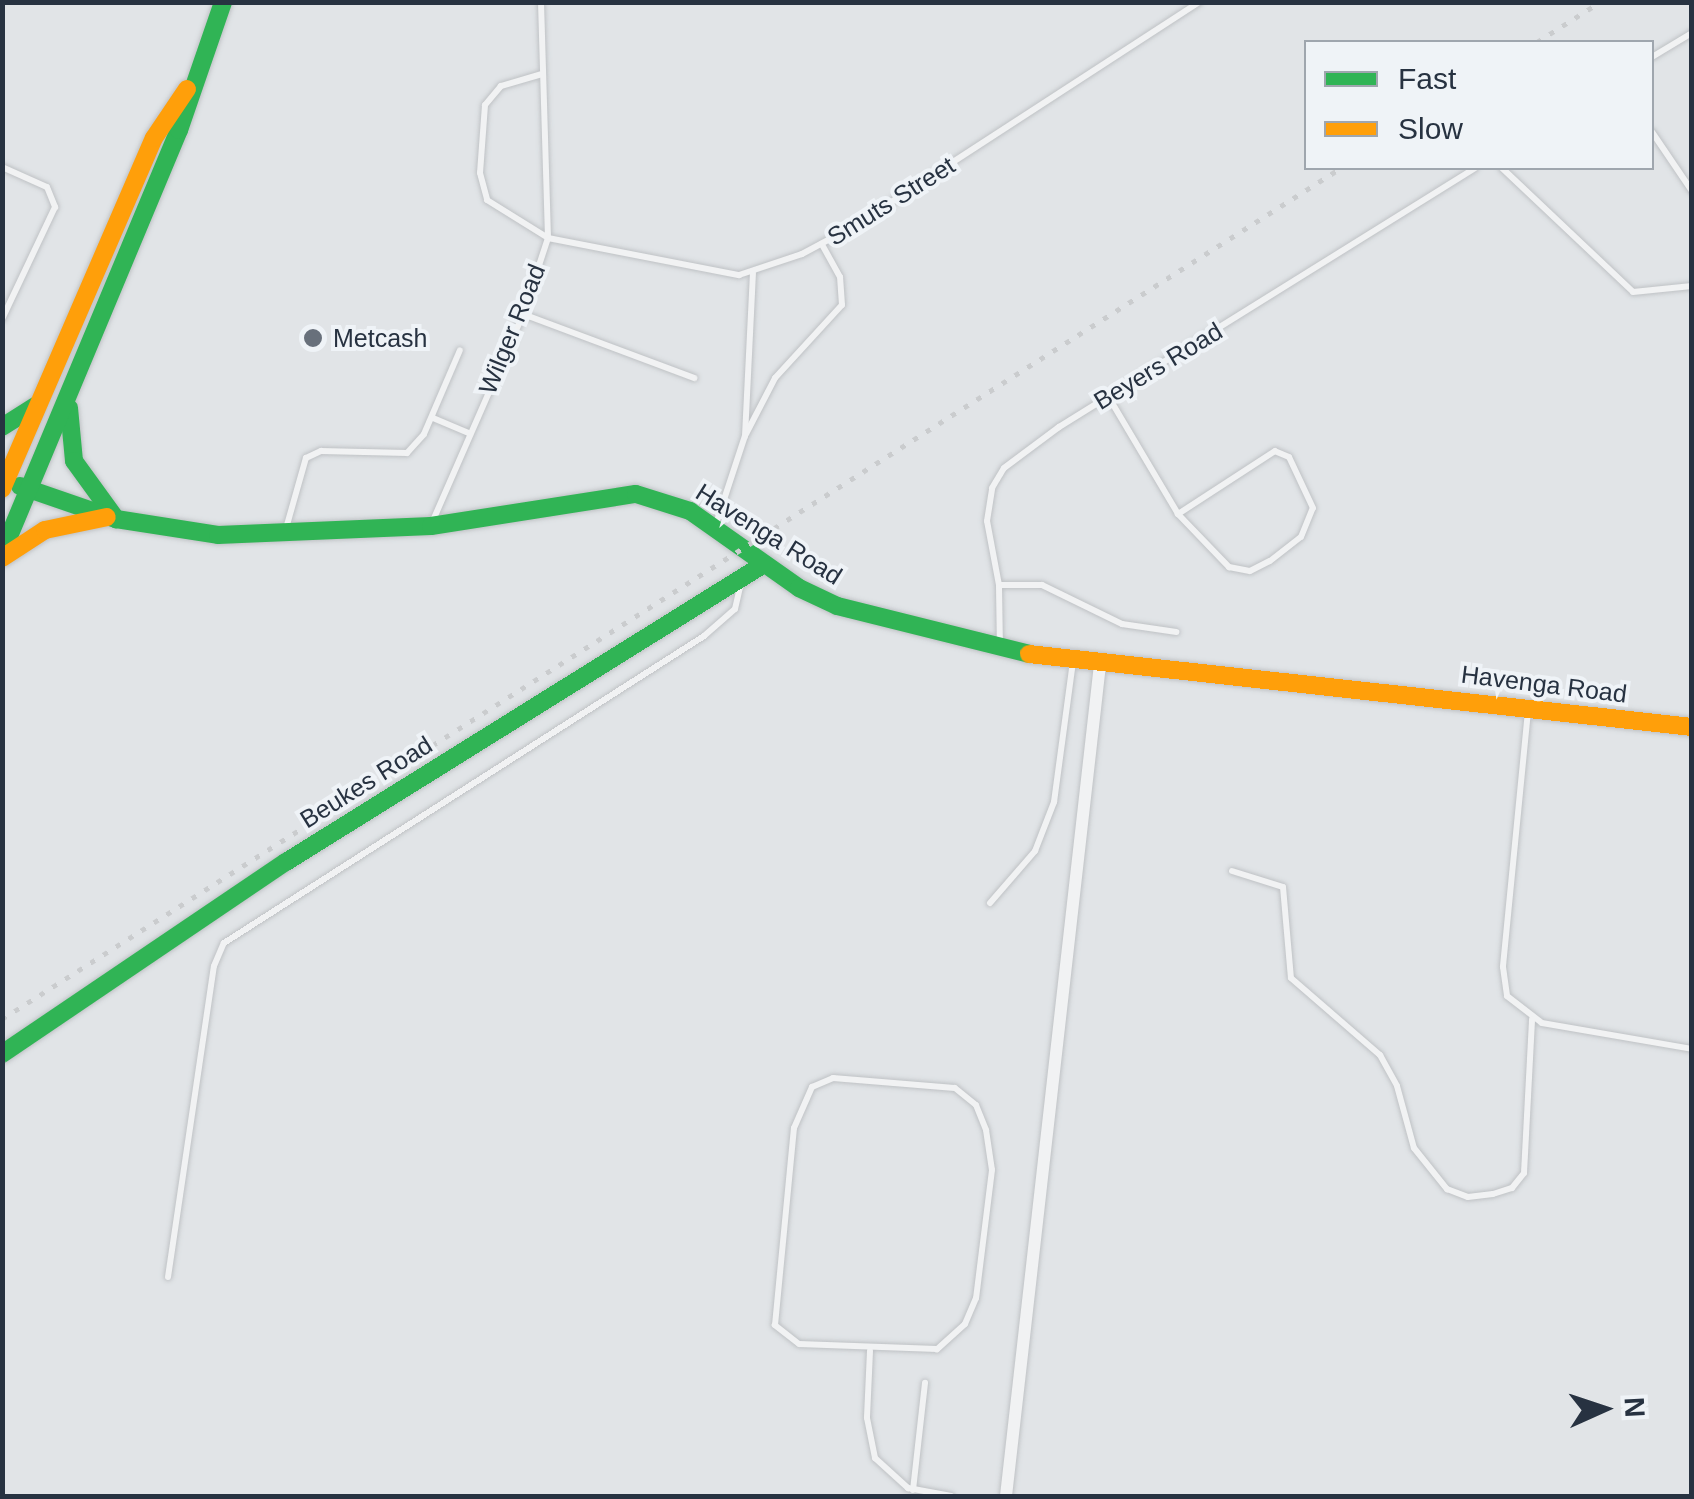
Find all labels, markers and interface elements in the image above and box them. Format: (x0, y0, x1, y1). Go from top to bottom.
legend (1304, 40, 1654, 170)
text: Fast (1398, 62, 1456, 95)
text: Slow (1398, 112, 1463, 145)
street label: Smuts Street (822, 150, 960, 252)
street label: Wilger Road (472, 260, 552, 398)
street label: Beyers Road (1088, 316, 1228, 416)
place label: Metcash (333, 323, 427, 353)
marker: Metcash (302, 327, 324, 349)
street label: Havenga Road (690, 477, 848, 591)
street label: Havenga Road (1459, 659, 1629, 709)
street label: Beukes Road (294, 730, 438, 834)
north arrow (1554, 1359, 1654, 1459)
text: N (1618, 1396, 1650, 1418)

